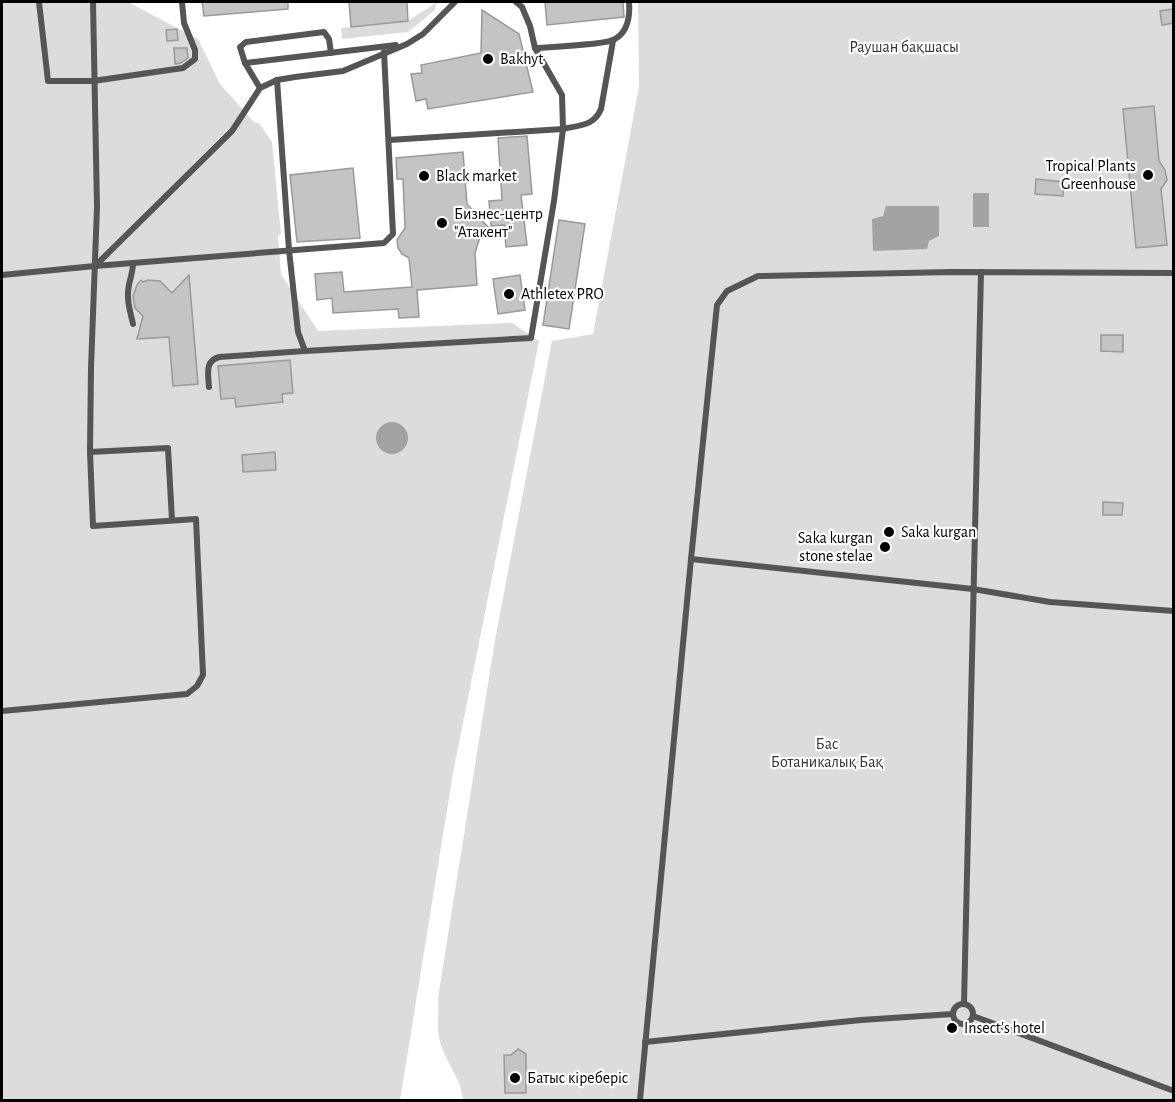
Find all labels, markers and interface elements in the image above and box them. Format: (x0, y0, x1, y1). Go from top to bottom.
park label: Раушан бақшасы (849, 39, 959, 56)
place label: Bakhyt (500, 51, 543, 68)
marker: Bakhyt (481, 52, 495, 66)
place label: Tropical Plants Greenhouse (1045, 158, 1136, 192)
place label: Black market (436, 168, 517, 184)
marker: Tropical Plants Greenhouse (1141, 168, 1155, 182)
marker: Black market (417, 169, 431, 183)
place label: Бизнес-центр "Атакент" (454, 206, 543, 240)
marker: Бизнес-центр "Атакент" (435, 216, 449, 230)
place label: Athletex PRO (521, 286, 604, 302)
marker: Athletex PRO (502, 287, 516, 301)
place label: Saka kurgan (901, 524, 976, 540)
marker: Saka kurgan (882, 525, 896, 539)
place label: Saka kurgan stone stelae (798, 530, 873, 564)
marker: Saka kurgan stone stelae (878, 540, 892, 554)
park label: Бас Ботаникалық Бақ (771, 736, 883, 770)
place label: Insect's hotel (964, 1020, 1045, 1036)
marker: Insect's hotel (945, 1021, 959, 1035)
place label: Батыс кіреберіс (527, 1070, 628, 1086)
marker: Батыс кіреберіс (508, 1071, 522, 1085)

